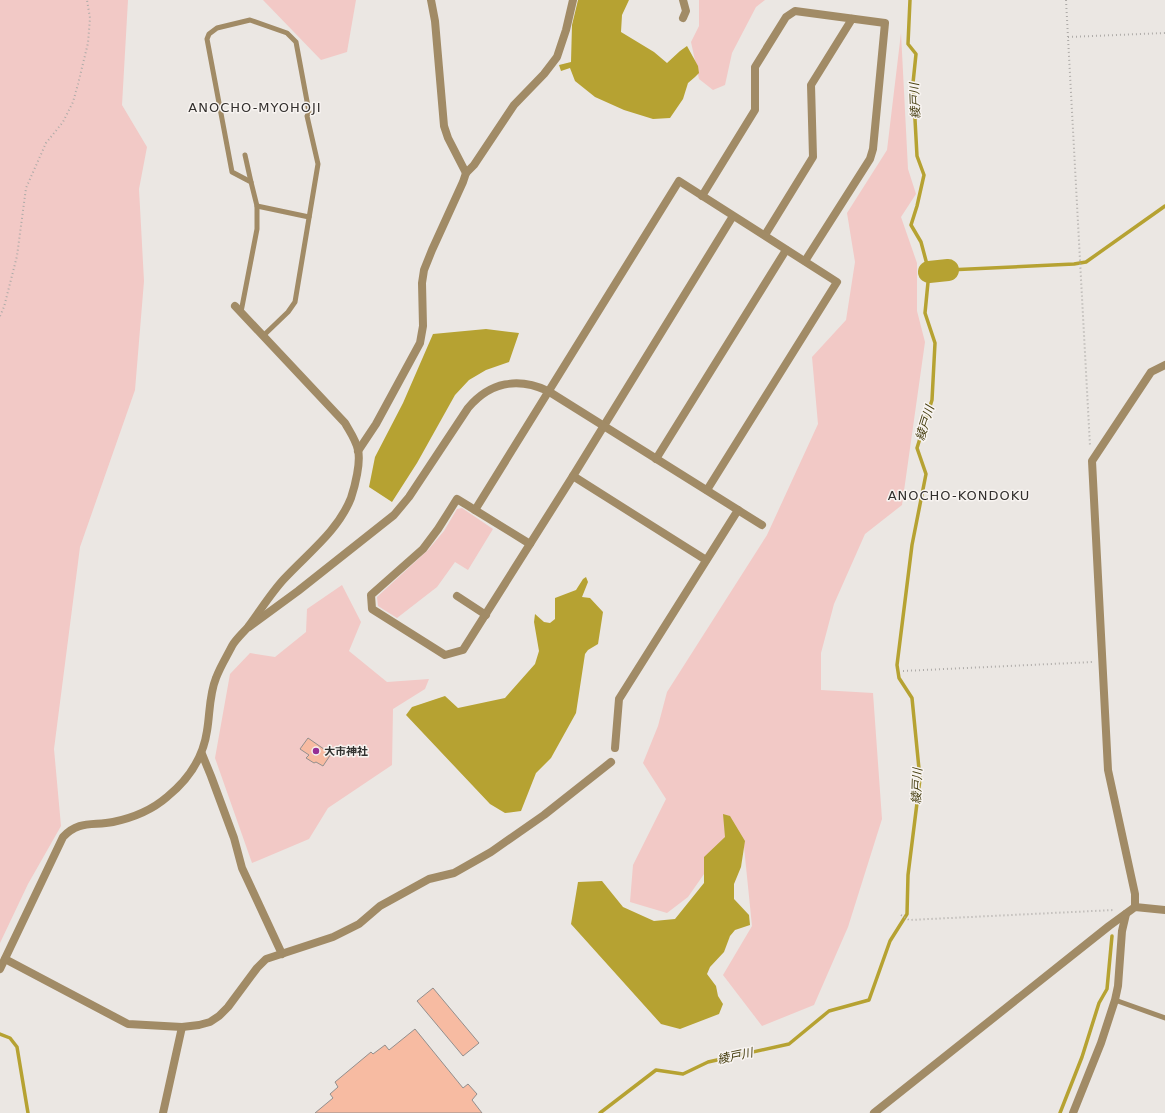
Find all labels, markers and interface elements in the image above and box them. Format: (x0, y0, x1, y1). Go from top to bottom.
water label: 綾戸川 (907, 81, 923, 119)
district label: ANOCHO-MYOHOJI (188, 100, 322, 115)
water label: 綾戸川 (913, 402, 938, 442)
district label: ANOCHO-KONDOKU (888, 488, 1030, 503)
place label: 大市神社 (324, 745, 368, 758)
marker: 大市神社 (311, 746, 321, 756)
water label: 綾戸川 (909, 766, 925, 804)
water label: 綾戸川 (716, 1045, 756, 1067)

